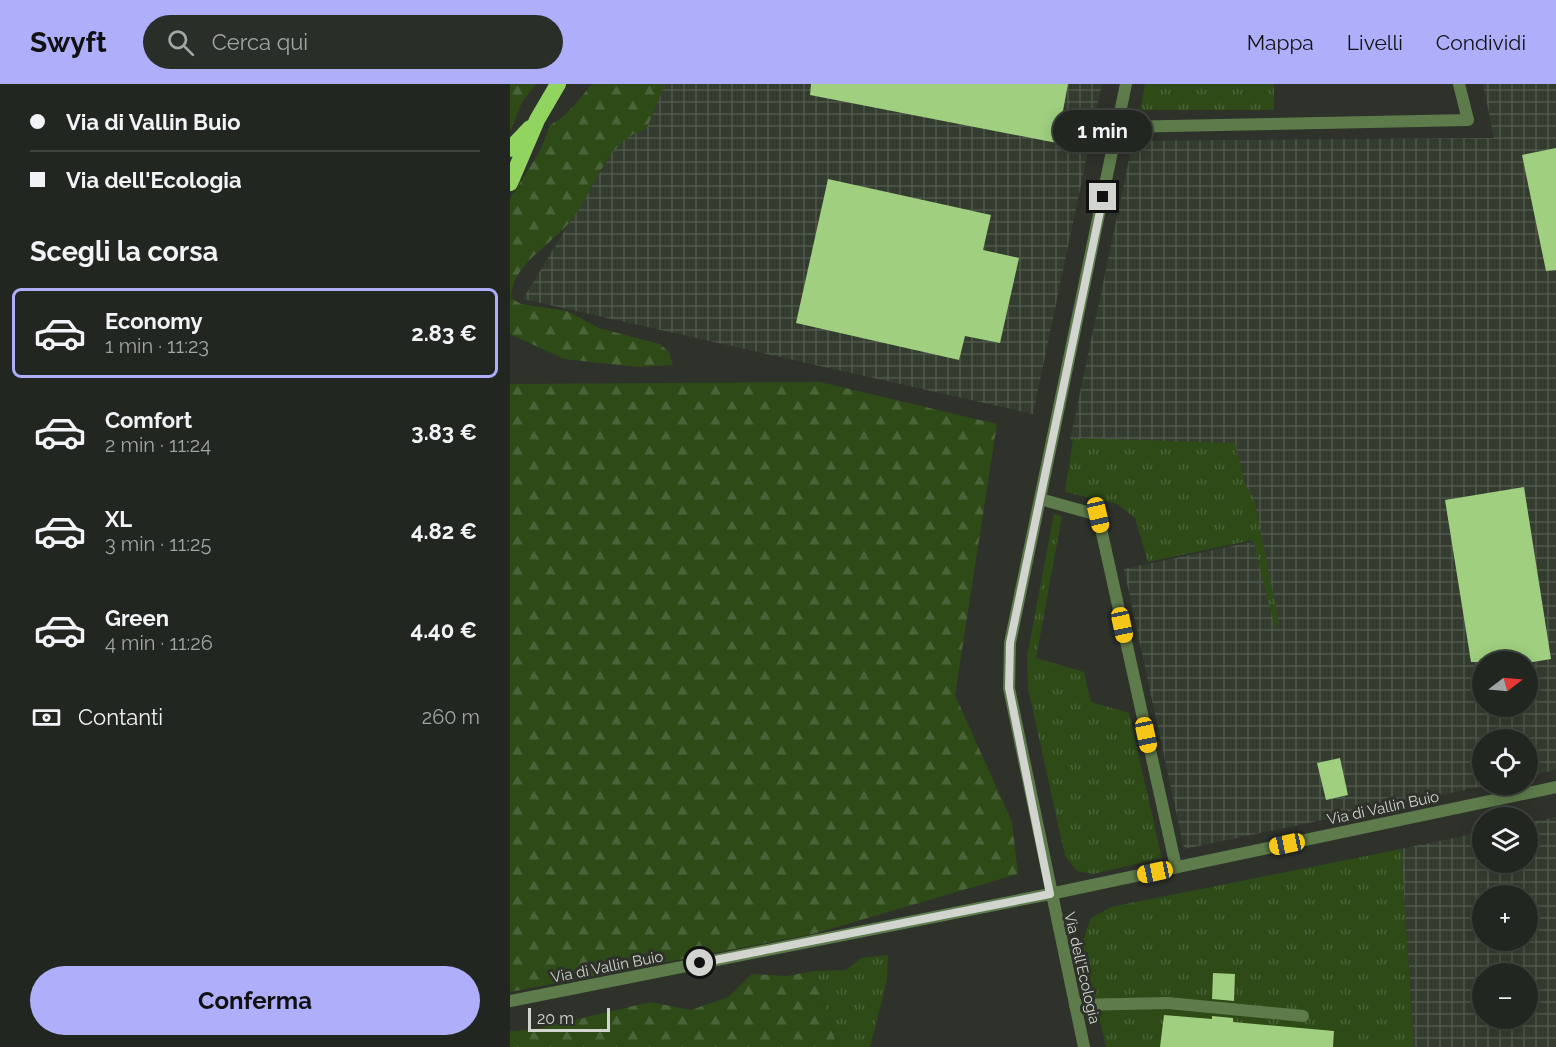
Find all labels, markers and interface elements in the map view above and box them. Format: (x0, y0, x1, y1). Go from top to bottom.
search box (143, 15, 563, 69)
text: Swyft (30, 26, 107, 59)
icon: search (164, 26, 197, 59)
text: Cerca qui (212, 29, 308, 55)
text: Mappa (1247, 30, 1314, 55)
text: Livelli (1347, 30, 1403, 55)
text: Condividi (1436, 30, 1526, 55)
text: Via di Vallin Buio (66, 109, 241, 135)
callout: 1 min (1054, 110, 1152, 152)
text: 1 min (1077, 119, 1128, 143)
text: Via dell'Ecologia (66, 167, 242, 193)
route end (1089, 183, 1116, 210)
text: Scegli la corsa (30, 236, 218, 267)
icon: car (33, 306, 87, 360)
text: Economy (105, 308, 203, 334)
text: 2.83 € (411, 320, 477, 346)
text: 1 min · 11:23 (105, 334, 209, 358)
icon: car (33, 405, 87, 459)
text: Comfort (105, 407, 192, 433)
text: 3.83 € (411, 419, 477, 445)
text: 2 min · 11:24 (105, 433, 211, 457)
car (1085, 495, 1111, 535)
icon: car (33, 504, 87, 558)
text: XL (105, 506, 132, 532)
text: 4.82 € (411, 518, 477, 544)
text: 3 min · 11:25 (105, 532, 211, 556)
icon: car (33, 603, 87, 657)
text: Green (105, 605, 169, 631)
car (1109, 606, 1135, 644)
text: 4.40 € (411, 617, 477, 643)
text: 4 min · 11:26 (105, 631, 213, 655)
north arrow (1472, 651, 1538, 717)
map controls (1472, 651, 1538, 1029)
icon: cash (30, 701, 63, 734)
text: Contanti (78, 704, 163, 730)
text: 260 m (422, 705, 480, 729)
car (1133, 716, 1159, 754)
button: locate (1472, 729, 1538, 795)
street label: Via di Vallin Buio (1325, 787, 1441, 829)
button: layers (1472, 807, 1538, 873)
car (1268, 831, 1306, 857)
car (1136, 859, 1174, 885)
button: + (1472, 885, 1538, 951)
street label: Via dell'Ecologia (1060, 910, 1104, 1026)
street label: Via di Vallin Buio (549, 947, 665, 987)
route start (686, 949, 713, 976)
button: − (1472, 963, 1538, 1029)
button: Conferma (30, 966, 480, 1035)
scale bar (528, 1005, 610, 1032)
text: 20 m (537, 1009, 574, 1028)

